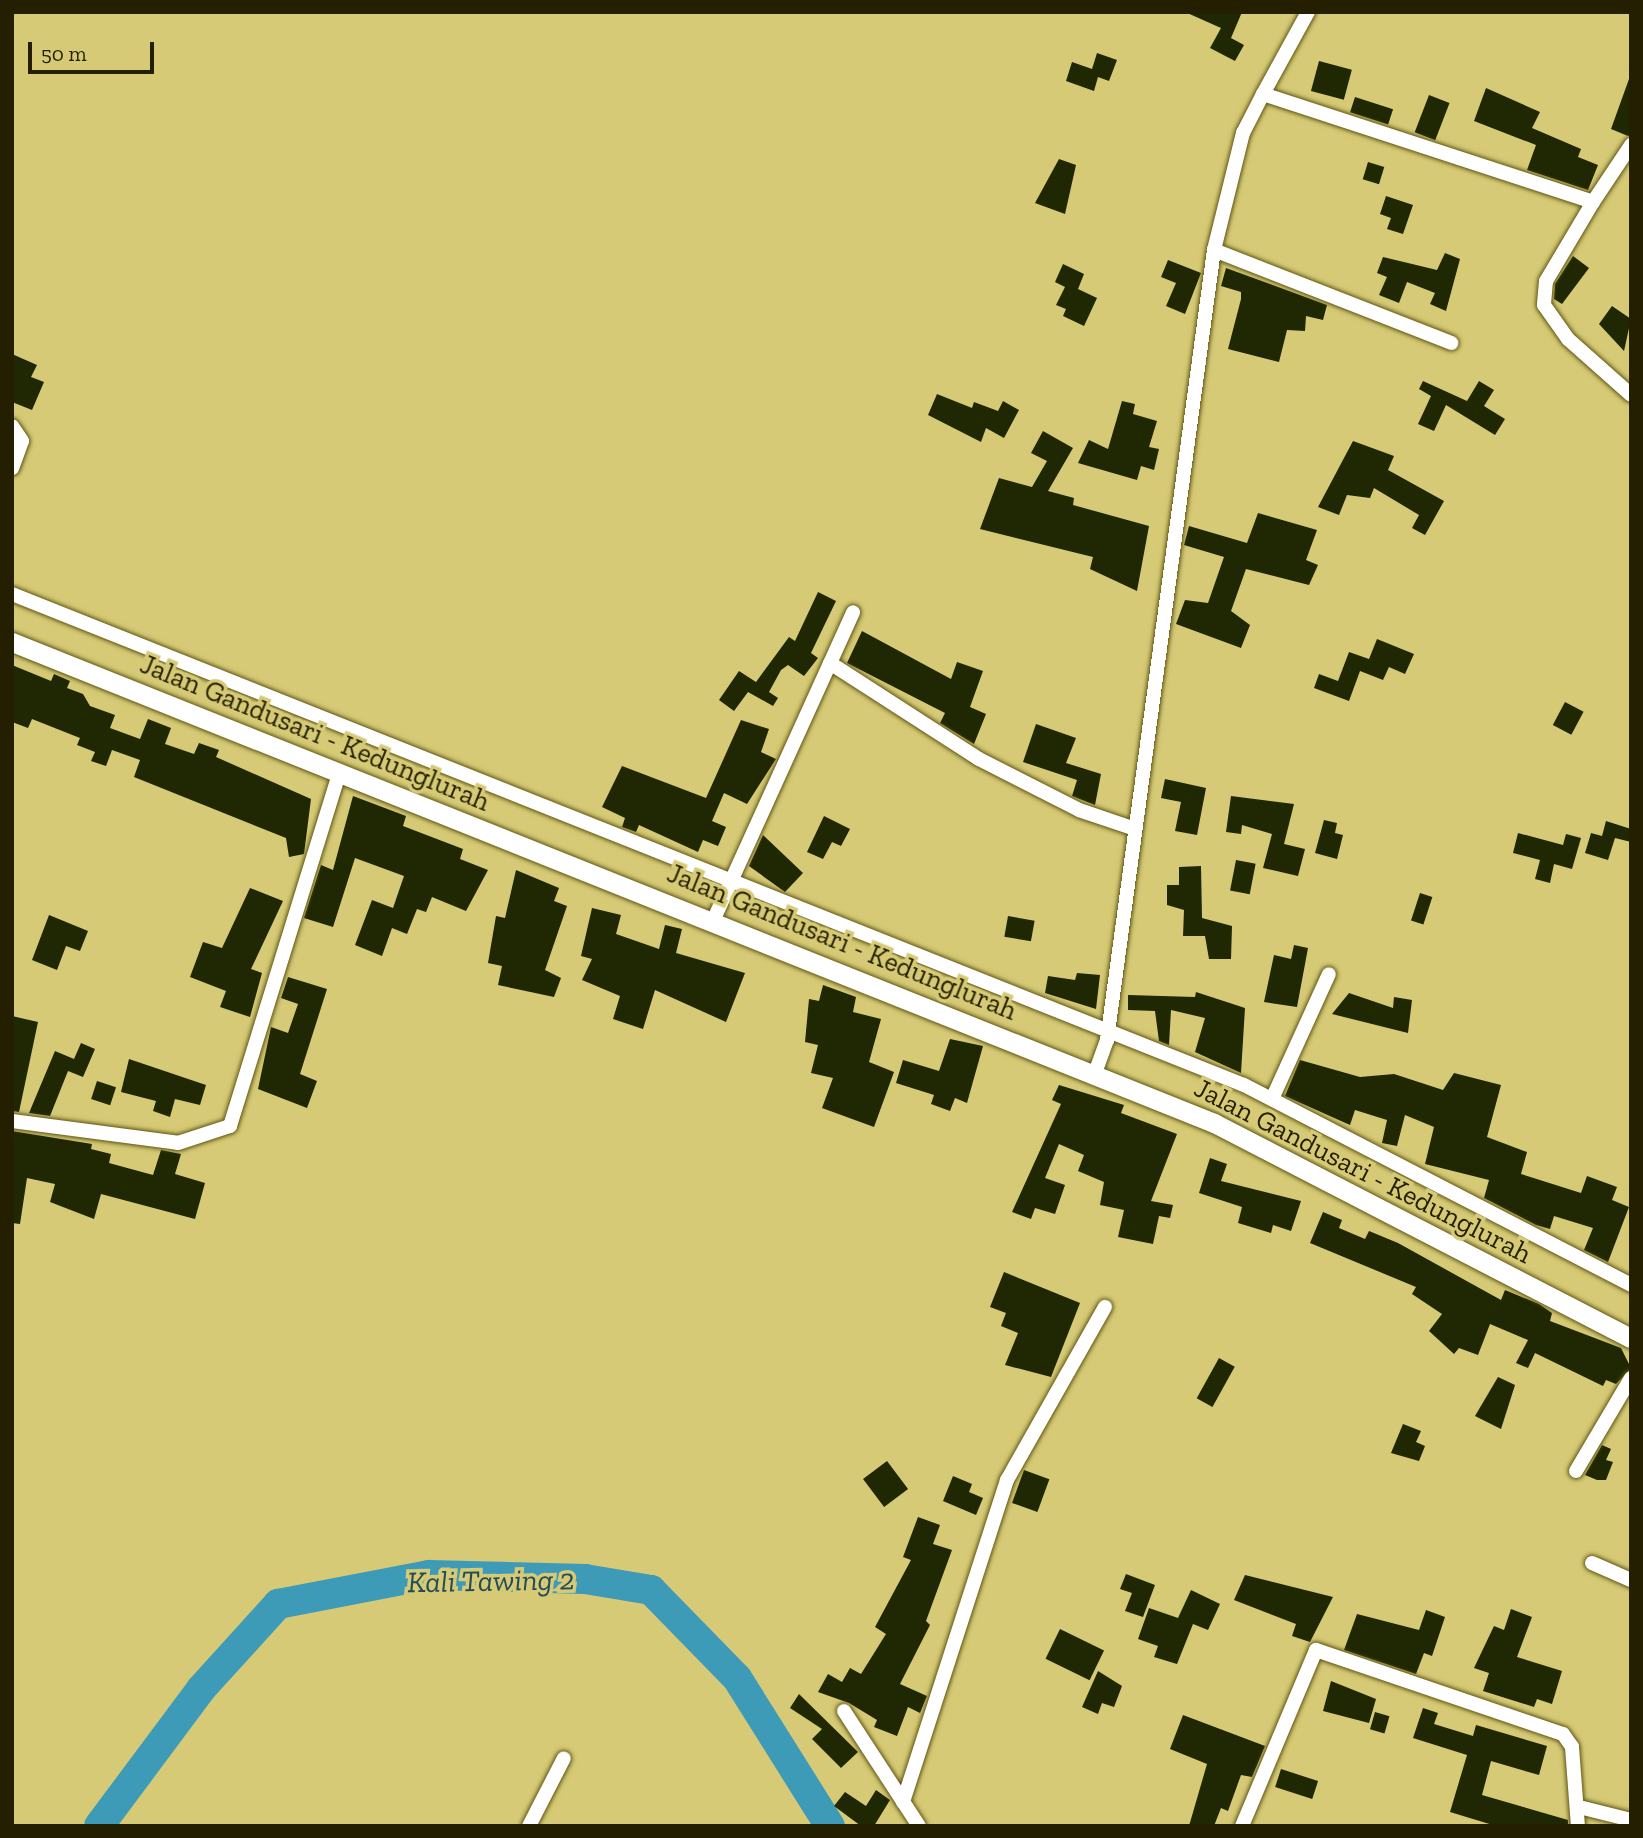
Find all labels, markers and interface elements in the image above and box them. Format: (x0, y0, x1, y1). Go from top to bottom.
scale bar (32, 28, 158, 72)
text: 50 m (41, 41, 87, 66)
street label: Jalan Gandusari - Kedunglurah (135, 647, 495, 819)
street label: Jalan Gandusari - Kedunglurah (662, 856, 1022, 1028)
street label: Jalan Gandusari - Kedunglurah (1189, 1071, 1537, 1271)
water label: Kali Tawing 2 (407, 1562, 575, 1600)

